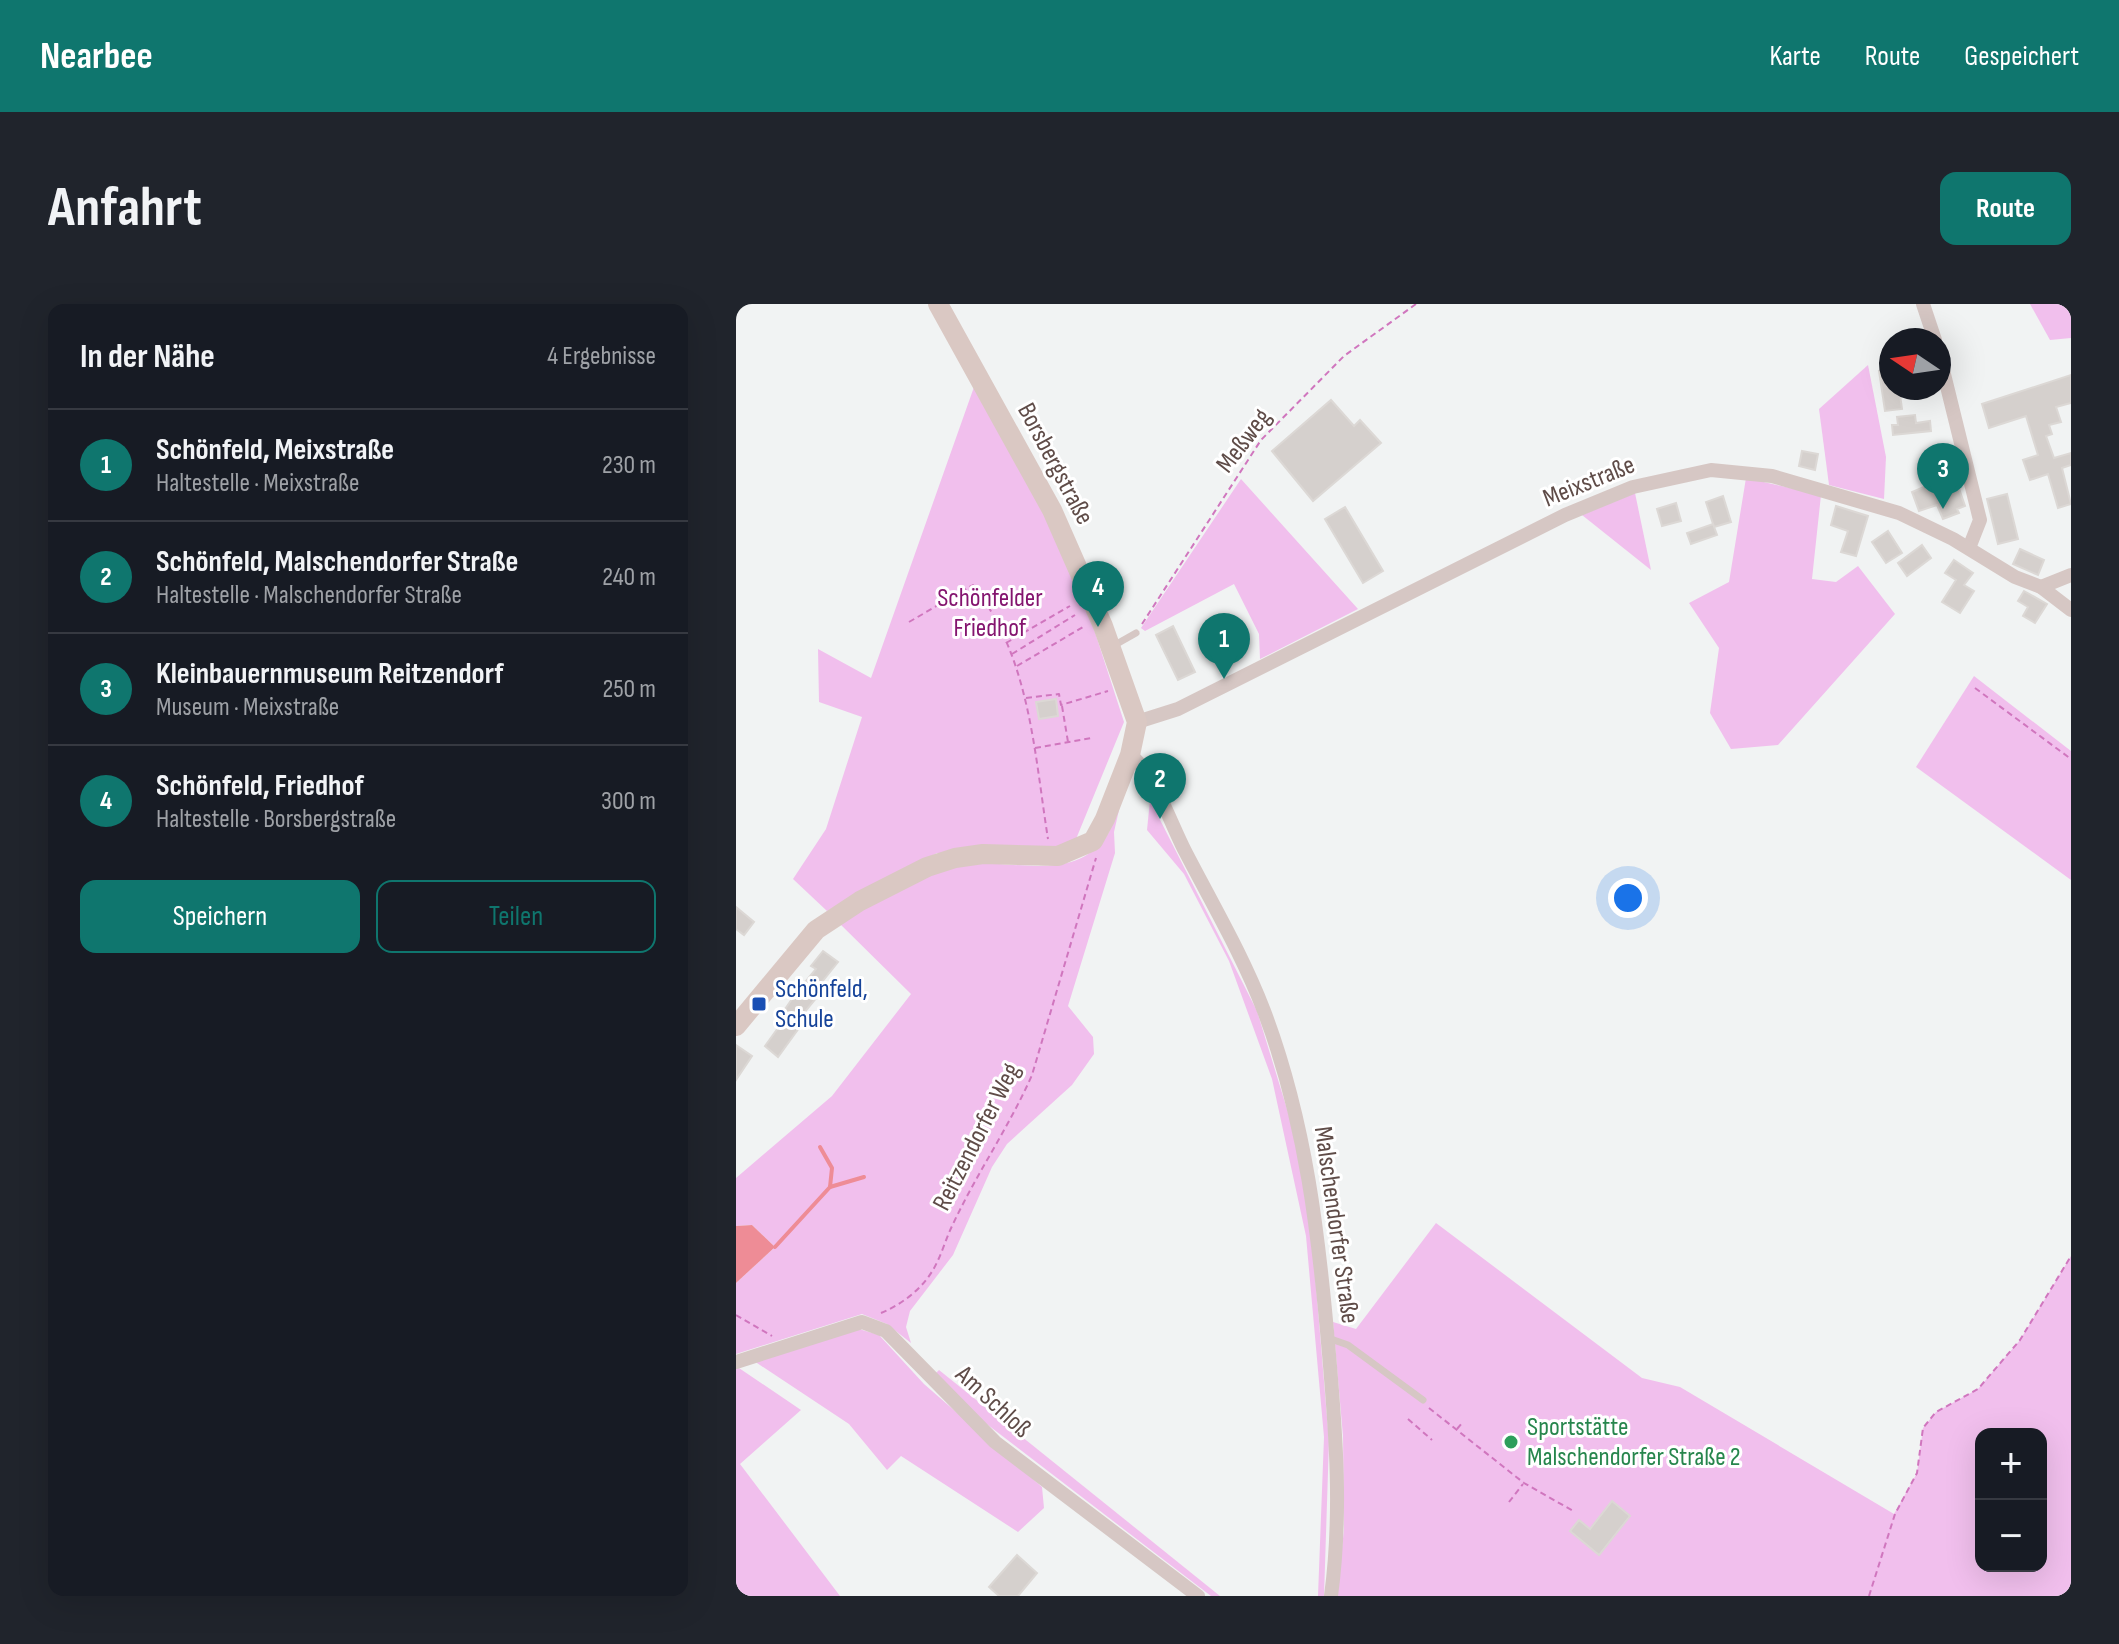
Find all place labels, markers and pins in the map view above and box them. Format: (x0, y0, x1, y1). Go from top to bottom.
pin: 3 (1917, 443, 1969, 509)
pin: 4 (1072, 561, 1124, 627)
pin: 1 (1198, 613, 1250, 679)
pin: 2 (1134, 753, 1186, 819)
place label: Schönfeld, Schule (775, 974, 868, 1035)
marker: Schönfeld, Schule (750, 995, 768, 1013)
place label: Sportstätte Malschendorfer Straße 2 (1527, 1412, 1741, 1473)
marker: Sportstätte Malschendorfer Straße 2 (1502, 1433, 1520, 1451)

